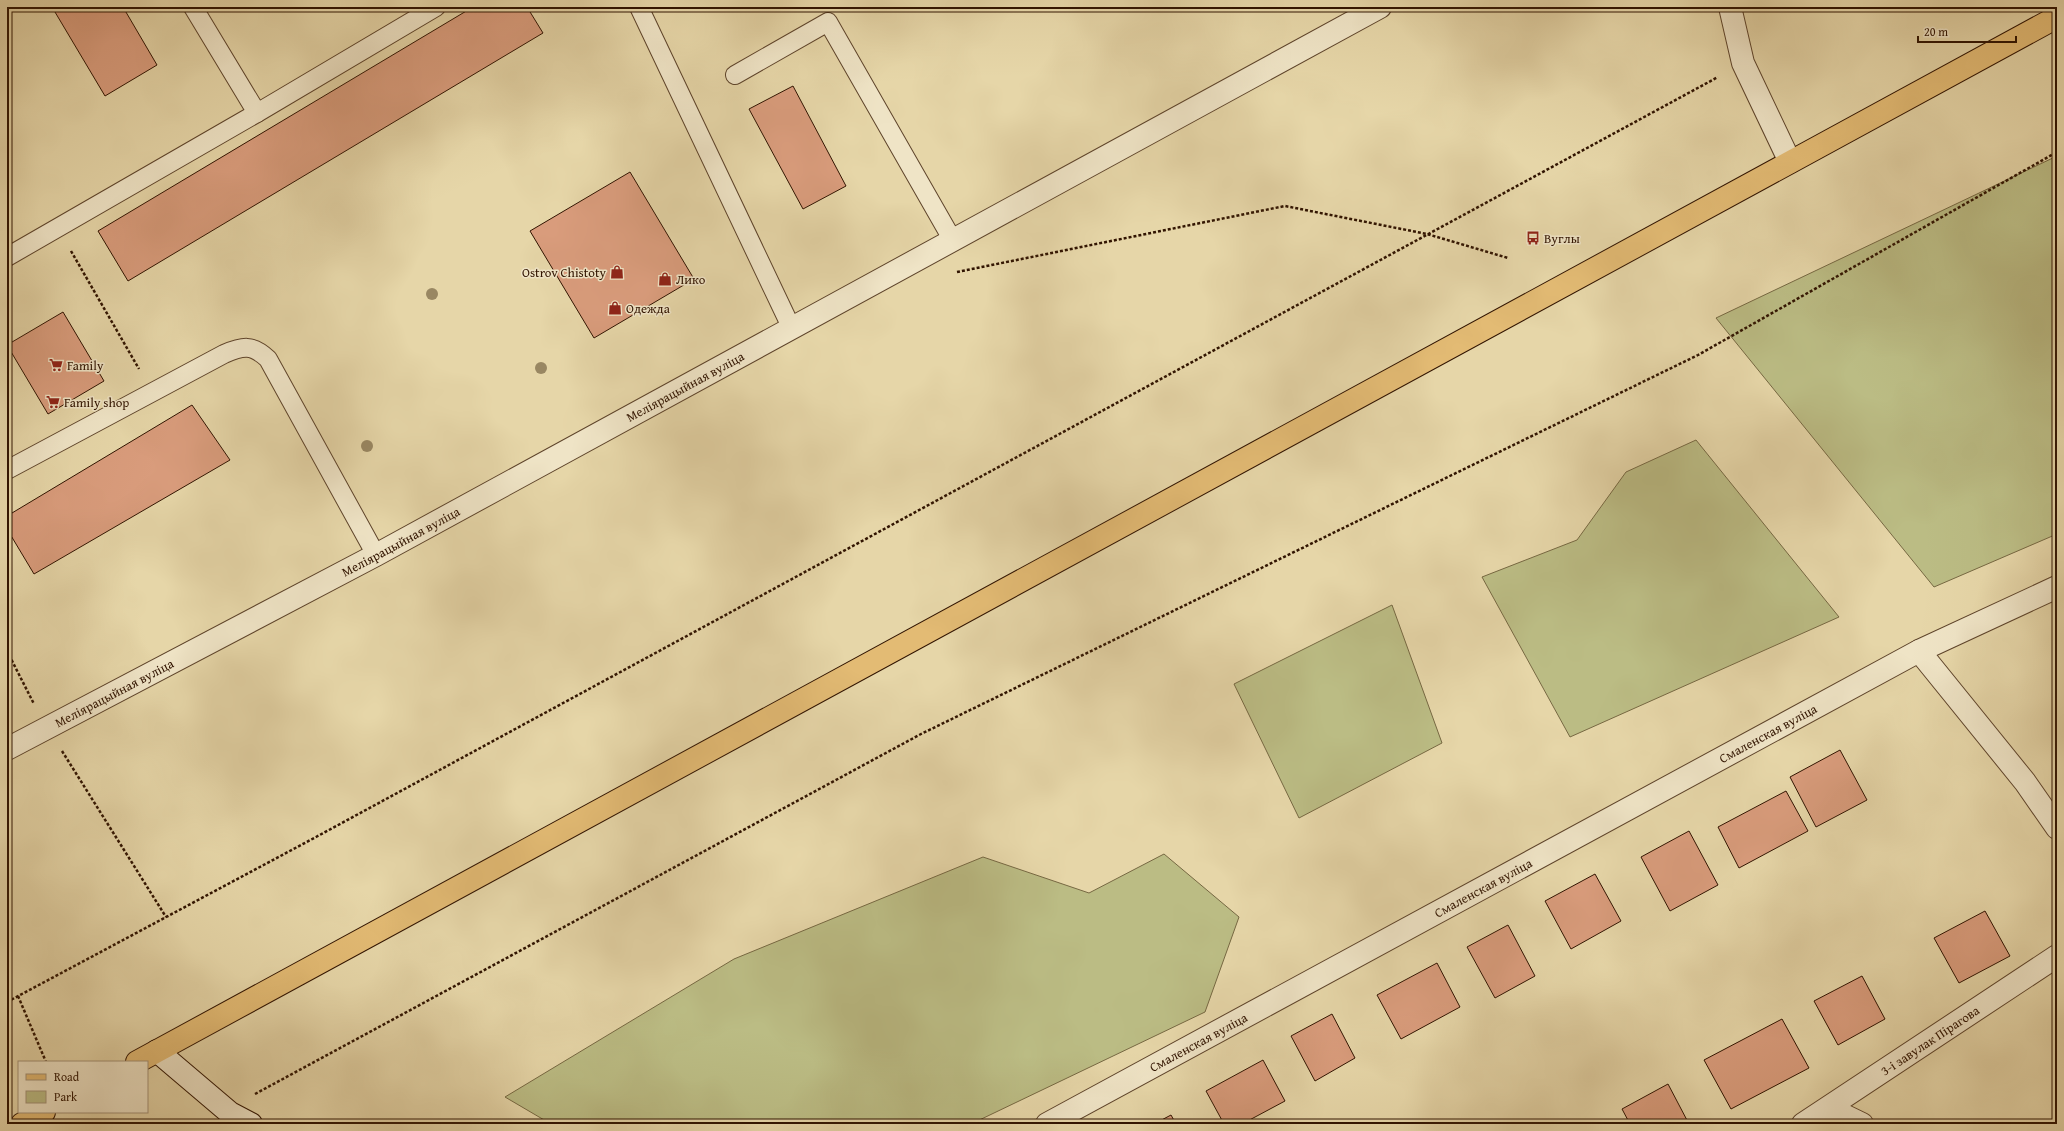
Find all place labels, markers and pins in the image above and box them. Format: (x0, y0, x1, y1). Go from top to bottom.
place label: Вуглы (1544, 229, 1580, 248)
bus stop icon: Вуглы (1525, 230, 1541, 246)
place label: Ostrov Chistoty (522, 263, 607, 282)
shop icon: Ostrov Chistoty (609, 264, 625, 280)
place label: Лико (676, 270, 706, 289)
shop icon: Лико (657, 271, 673, 287)
place label: Одежда (626, 299, 671, 318)
shop icon: Одежда (607, 300, 623, 316)
place label: Family (67, 356, 104, 375)
supermarket icon: Family (48, 357, 64, 373)
place label: Family shop (64, 393, 129, 412)
supermarket icon: Family shop (45, 394, 61, 410)

